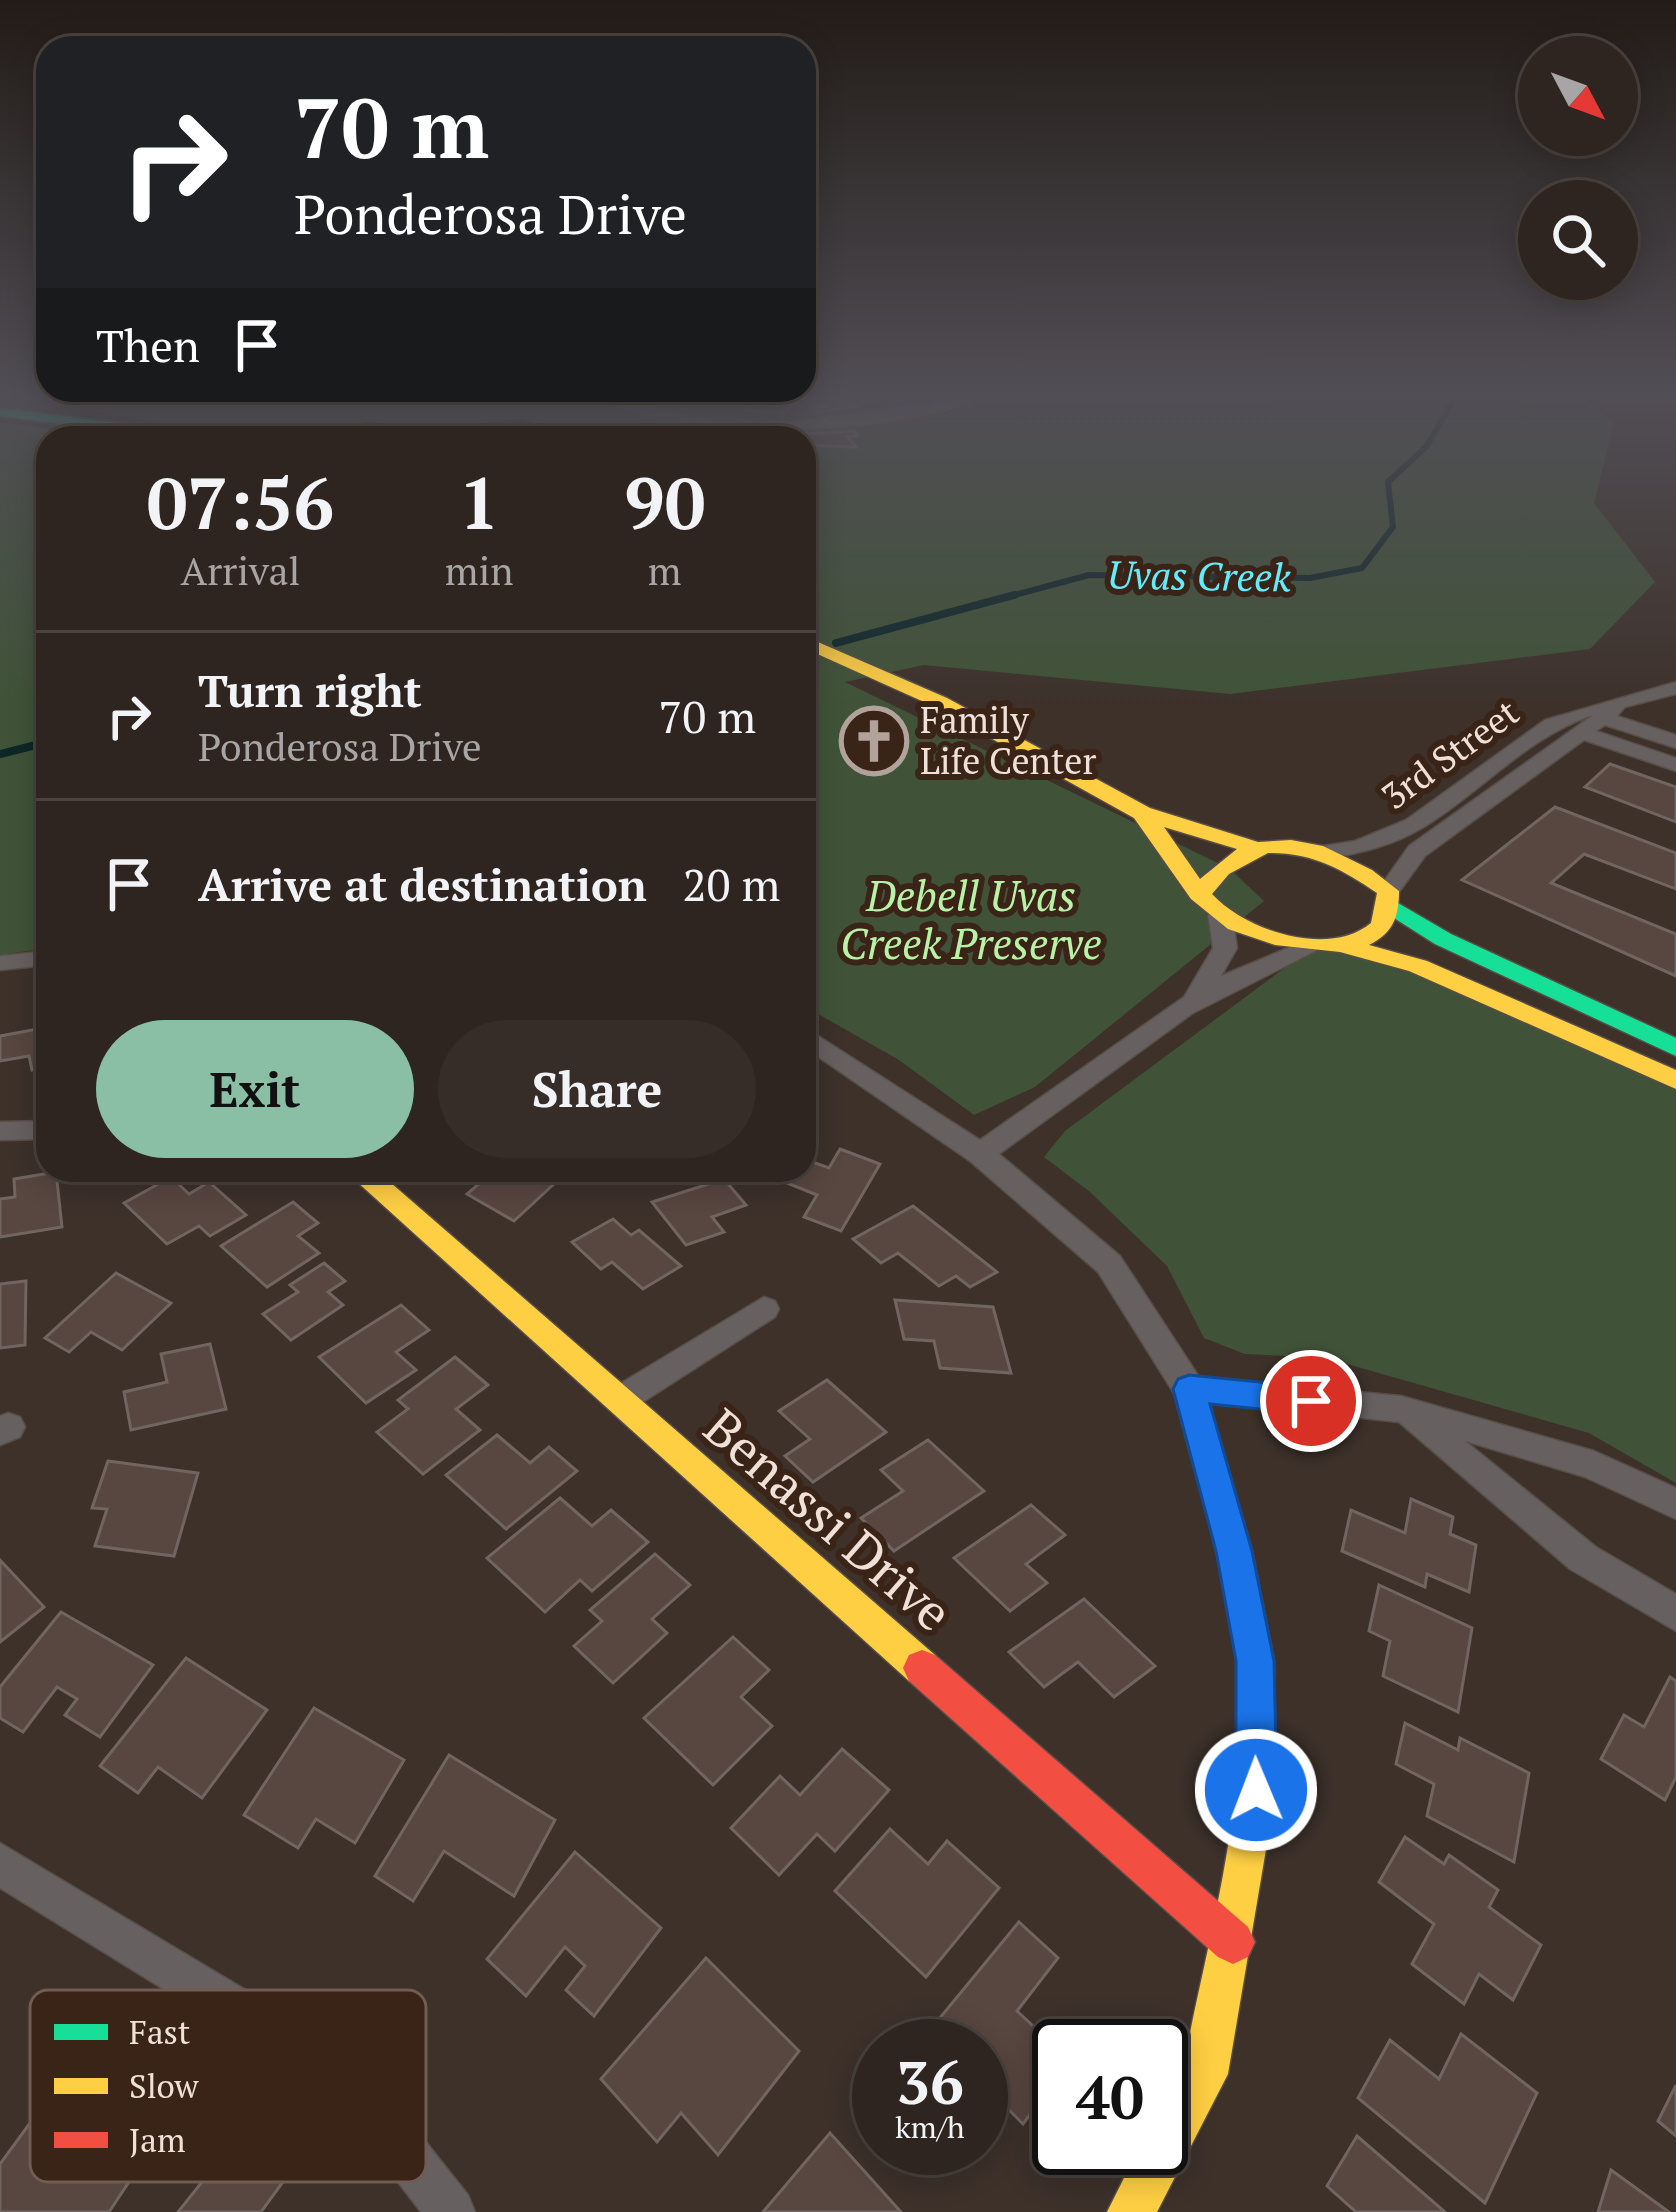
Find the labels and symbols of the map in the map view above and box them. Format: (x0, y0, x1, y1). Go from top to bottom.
north arrow (1518, 36, 1638, 156)
water label: Uvas Creek (1107, 547, 1291, 603)
street label: 3rd Street (1372, 688, 1527, 819)
place label: Family Life Center (920, 696, 1096, 784)
church icon: Family Life Center (839, 706, 909, 776)
park label: Debell Uvas Creek Preserve (840, 867, 1102, 971)
pin (1260, 1350, 1362, 1452)
street label: Benassi Drive (691, 1393, 967, 1645)
position arrow (1193, 1727, 1319, 1853)
legend (30, 1990, 426, 2182)
text: Fast (129, 2010, 190, 2053)
speed limit sign: 40 (1032, 2019, 1188, 2175)
text: Slow (129, 2064, 199, 2107)
text: Jam (129, 2118, 185, 2161)

